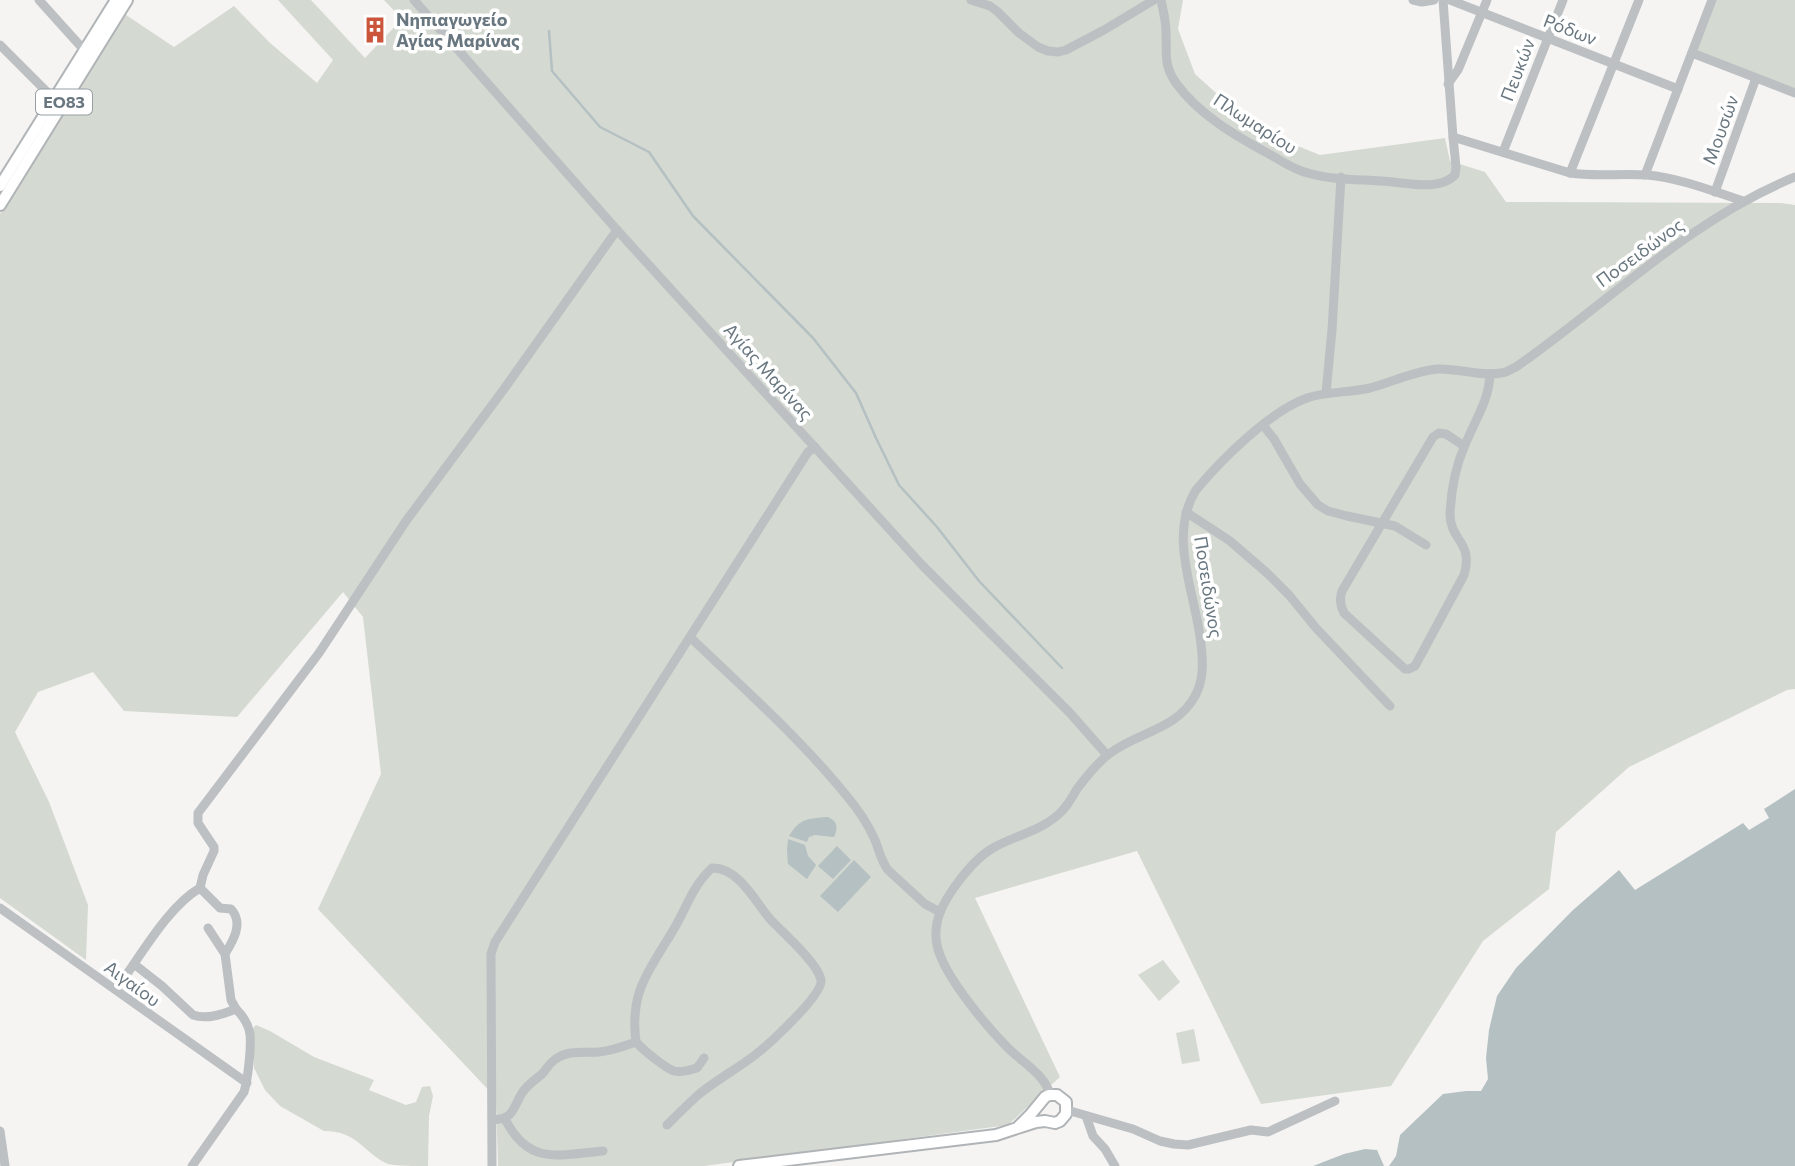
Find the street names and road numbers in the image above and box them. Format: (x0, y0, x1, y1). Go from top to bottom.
street label: Ρόδων (1541, 9, 1600, 49)
street label: Πευκών (1495, 35, 1539, 104)
street label: Πλωμαρίου (1210, 88, 1301, 158)
road number: ΕΟ83 (36, 90, 92, 114)
street label: Μουσών (1697, 92, 1743, 167)
street label: Ποσειδώνος (1591, 213, 1688, 291)
street label: Αγίας Μαρίνας (720, 319, 818, 424)
street label: Ποσειδώνος (1190, 534, 1228, 639)
street label: Αιγαίου (100, 956, 165, 1011)

